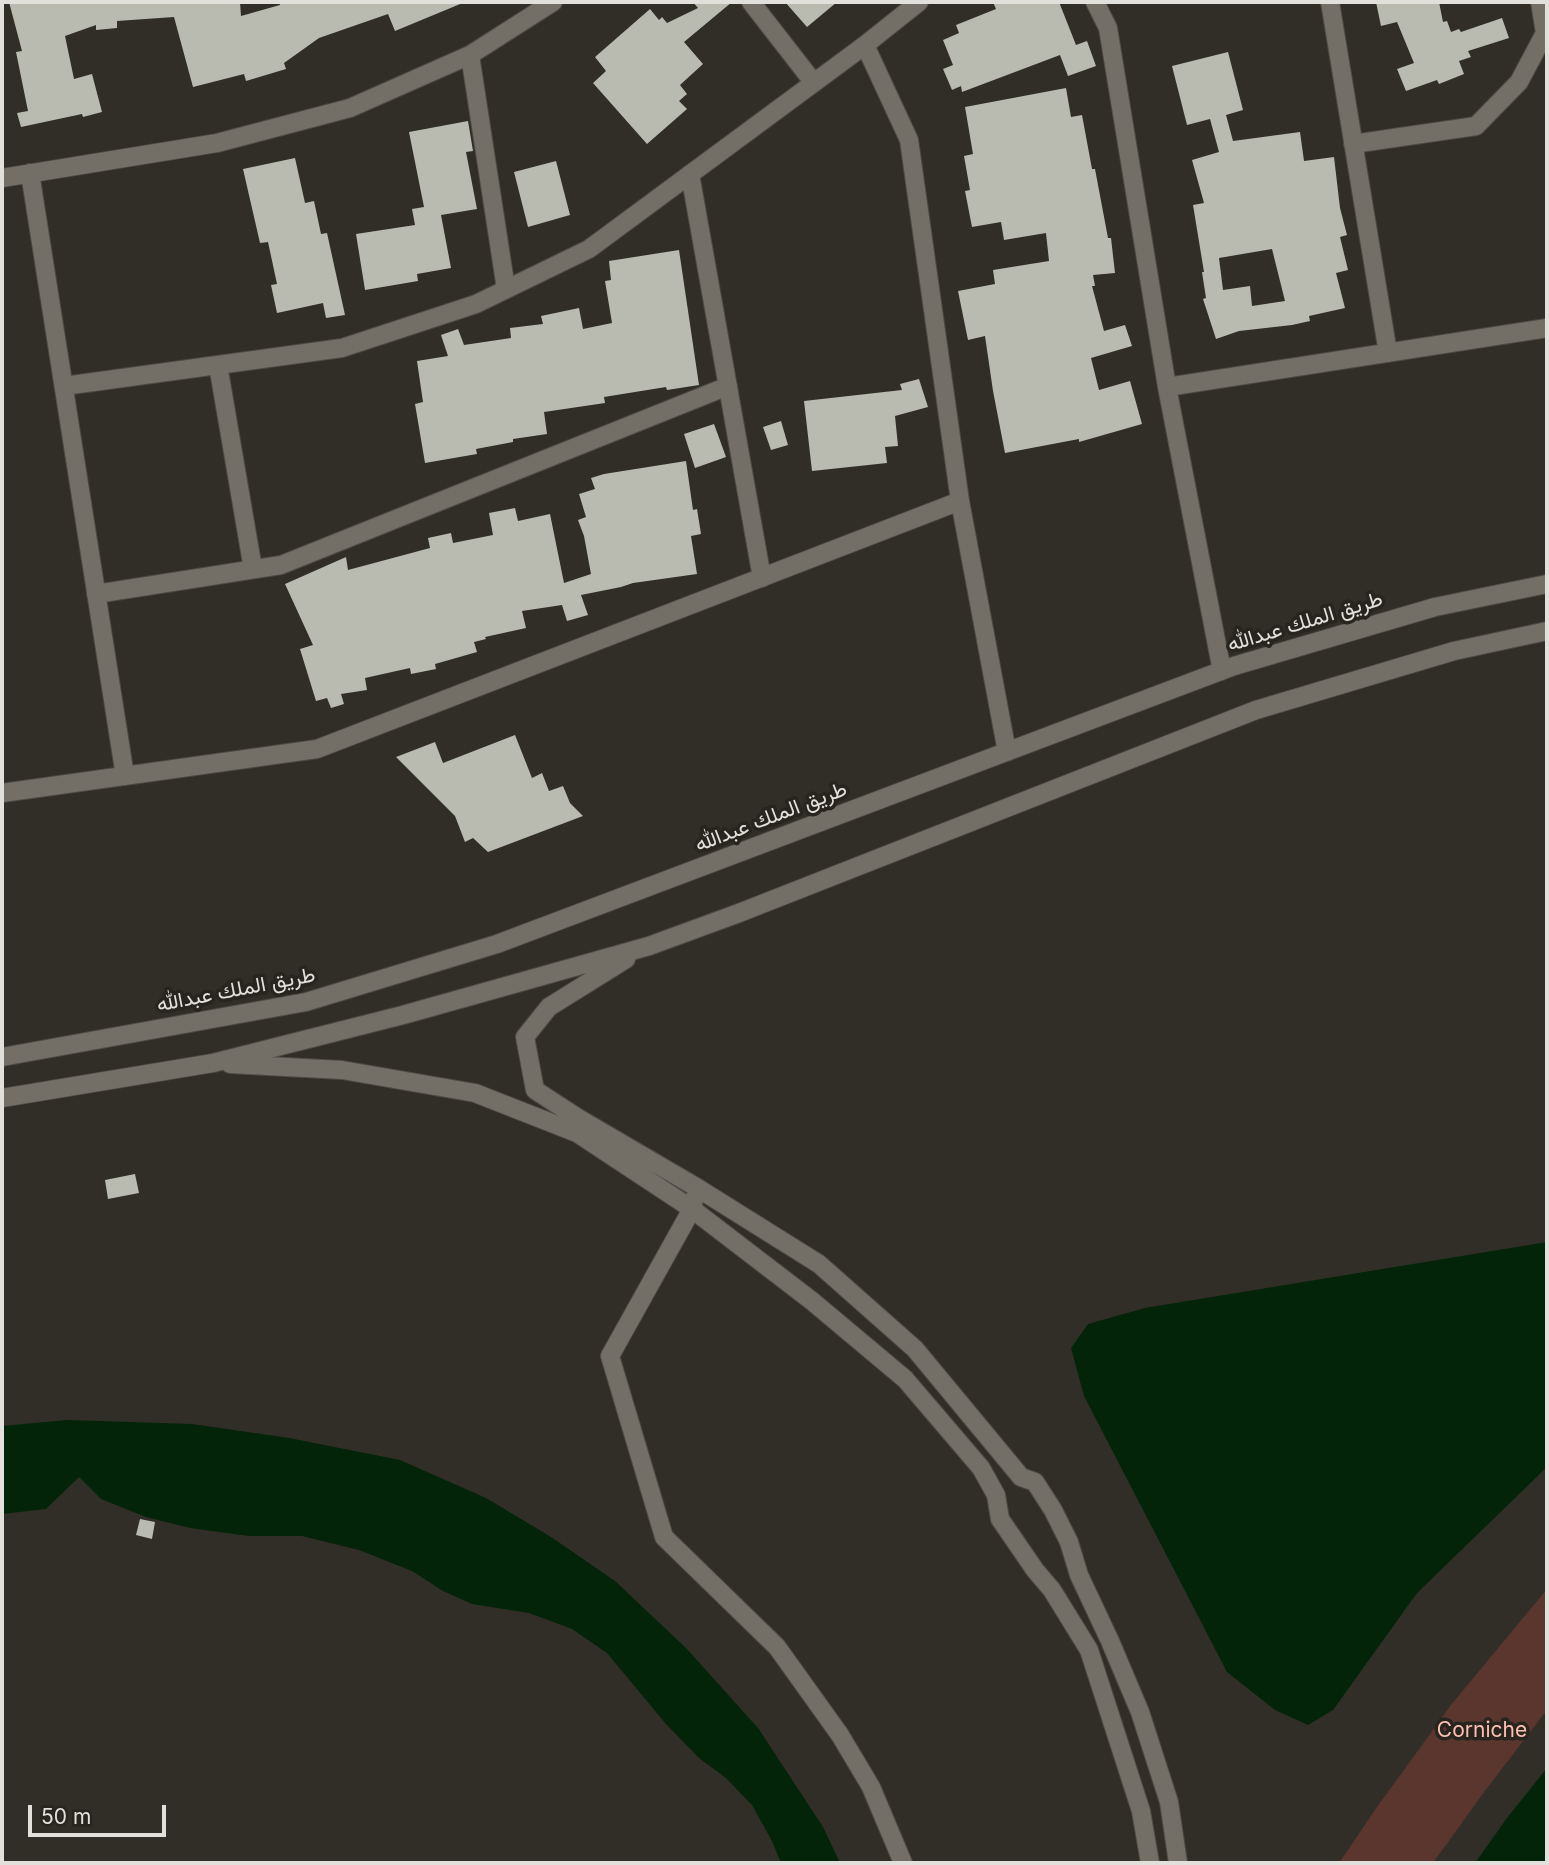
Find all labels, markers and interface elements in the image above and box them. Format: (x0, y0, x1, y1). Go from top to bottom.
street label: طريق الملك عبدالله (1224, 586, 1386, 658)
street label: طريق الملك عبدالله (691, 776, 851, 858)
street label: طريق الملك عبدالله (155, 962, 317, 1018)
park label: Corniche (1437, 1718, 1527, 1744)
scale bar (32, 1792, 170, 1836)
text: 50 m (41, 1804, 91, 1829)

